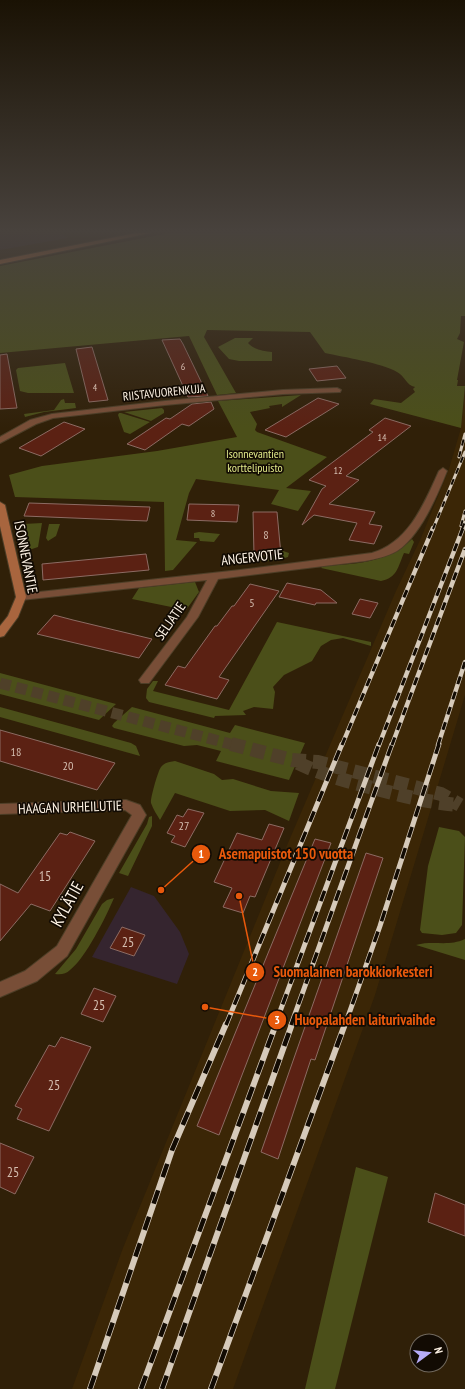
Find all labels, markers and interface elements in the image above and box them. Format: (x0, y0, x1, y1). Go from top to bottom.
house number: 6 (181, 360, 186, 373)
street label: RIISTAVUORENKUJA (122, 380, 206, 404)
house number: 4 (93, 381, 98, 394)
house number: 14 (378, 431, 387, 444)
park label: Isonnevantien korttelipuisto (226, 446, 284, 475)
house number: 12 (334, 464, 343, 477)
house number: 8 (211, 507, 215, 520)
street label: ISONNEVANTIE (10, 519, 42, 595)
house number: 8 (263, 527, 269, 542)
street label: ANGERVOTIE (220, 545, 284, 569)
house number: 5 (249, 595, 255, 610)
street label: SELJATIE (150, 598, 190, 644)
house number: 18 (11, 744, 21, 759)
house number: 20 (63, 758, 73, 773)
street label: HAAGAN URHEILUTIE (18, 796, 122, 818)
house number: 27 (179, 818, 189, 833)
callout: Asemapuistot 150 vuotta (191, 840, 362, 867)
text: Asemapuistot 150 vuotta (218, 844, 353, 863)
text: 1 (198, 846, 204, 861)
house number: 15 (39, 867, 51, 885)
street label: KYLÄTIE (46, 877, 88, 931)
house number: 25 (122, 933, 134, 951)
callout: Suomalainen barokkiorkesteri (245, 958, 440, 985)
text: Suomalainen barokkiorkesteri (273, 962, 433, 981)
text: 2 (252, 964, 258, 979)
house number: 25 (93, 996, 105, 1014)
callout: Huopalahden laiturivaihde (267, 1007, 444, 1034)
text: Huopalahden laiturivaihde (294, 1010, 436, 1029)
text: 3 (274, 1012, 280, 1027)
house number: 25 (48, 1076, 60, 1094)
house number: 25 (7, 1163, 19, 1181)
north arrow (409, 1333, 449, 1373)
text: N (431, 1346, 446, 1355)

